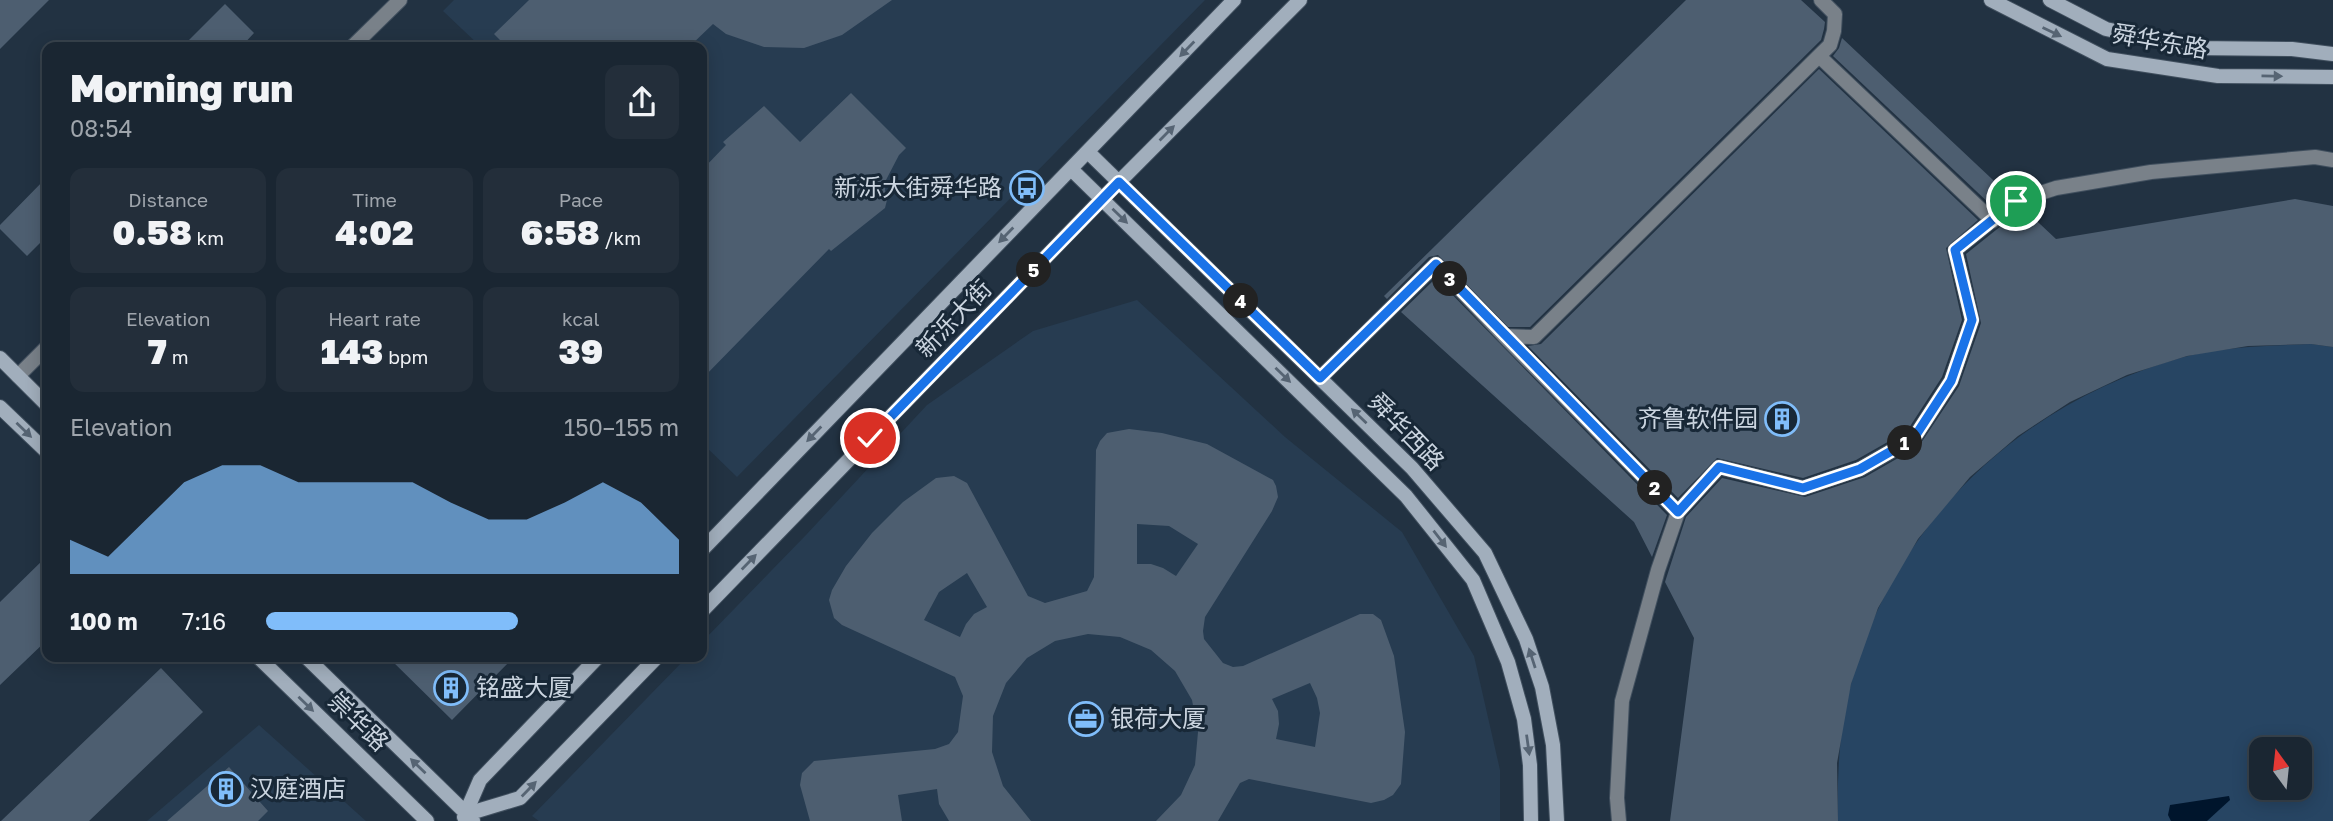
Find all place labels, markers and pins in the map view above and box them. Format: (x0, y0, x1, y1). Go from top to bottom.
bus stop icon: 新泺大街舜华路 (1008, 169, 1046, 207)
pin (1986, 171, 2046, 231)
place label: 新泺大街舜华路 (834, 172, 1002, 201)
pin: 5 (1016, 252, 1052, 288)
pin: 3 (1432, 262, 1468, 296)
pin: 4 (1224, 284, 1258, 318)
building icon: 齐鲁软件园 (1763, 400, 1801, 438)
place label: 齐鲁软件园 (1638, 403, 1758, 432)
pin (840, 408, 900, 468)
pin: 1 (1888, 426, 1923, 460)
pin: 2 (1638, 470, 1672, 505)
building icon: 铭盛大厦 (432, 669, 470, 707)
place label: 铭盛大厦 (476, 672, 572, 701)
office icon: 银荷大厦 (1067, 700, 1105, 738)
place label: 银荷大厦 (1110, 703, 1206, 732)
building icon: 汉庭酒店 (207, 770, 245, 808)
place label: 汉庭酒店 (250, 773, 346, 802)

